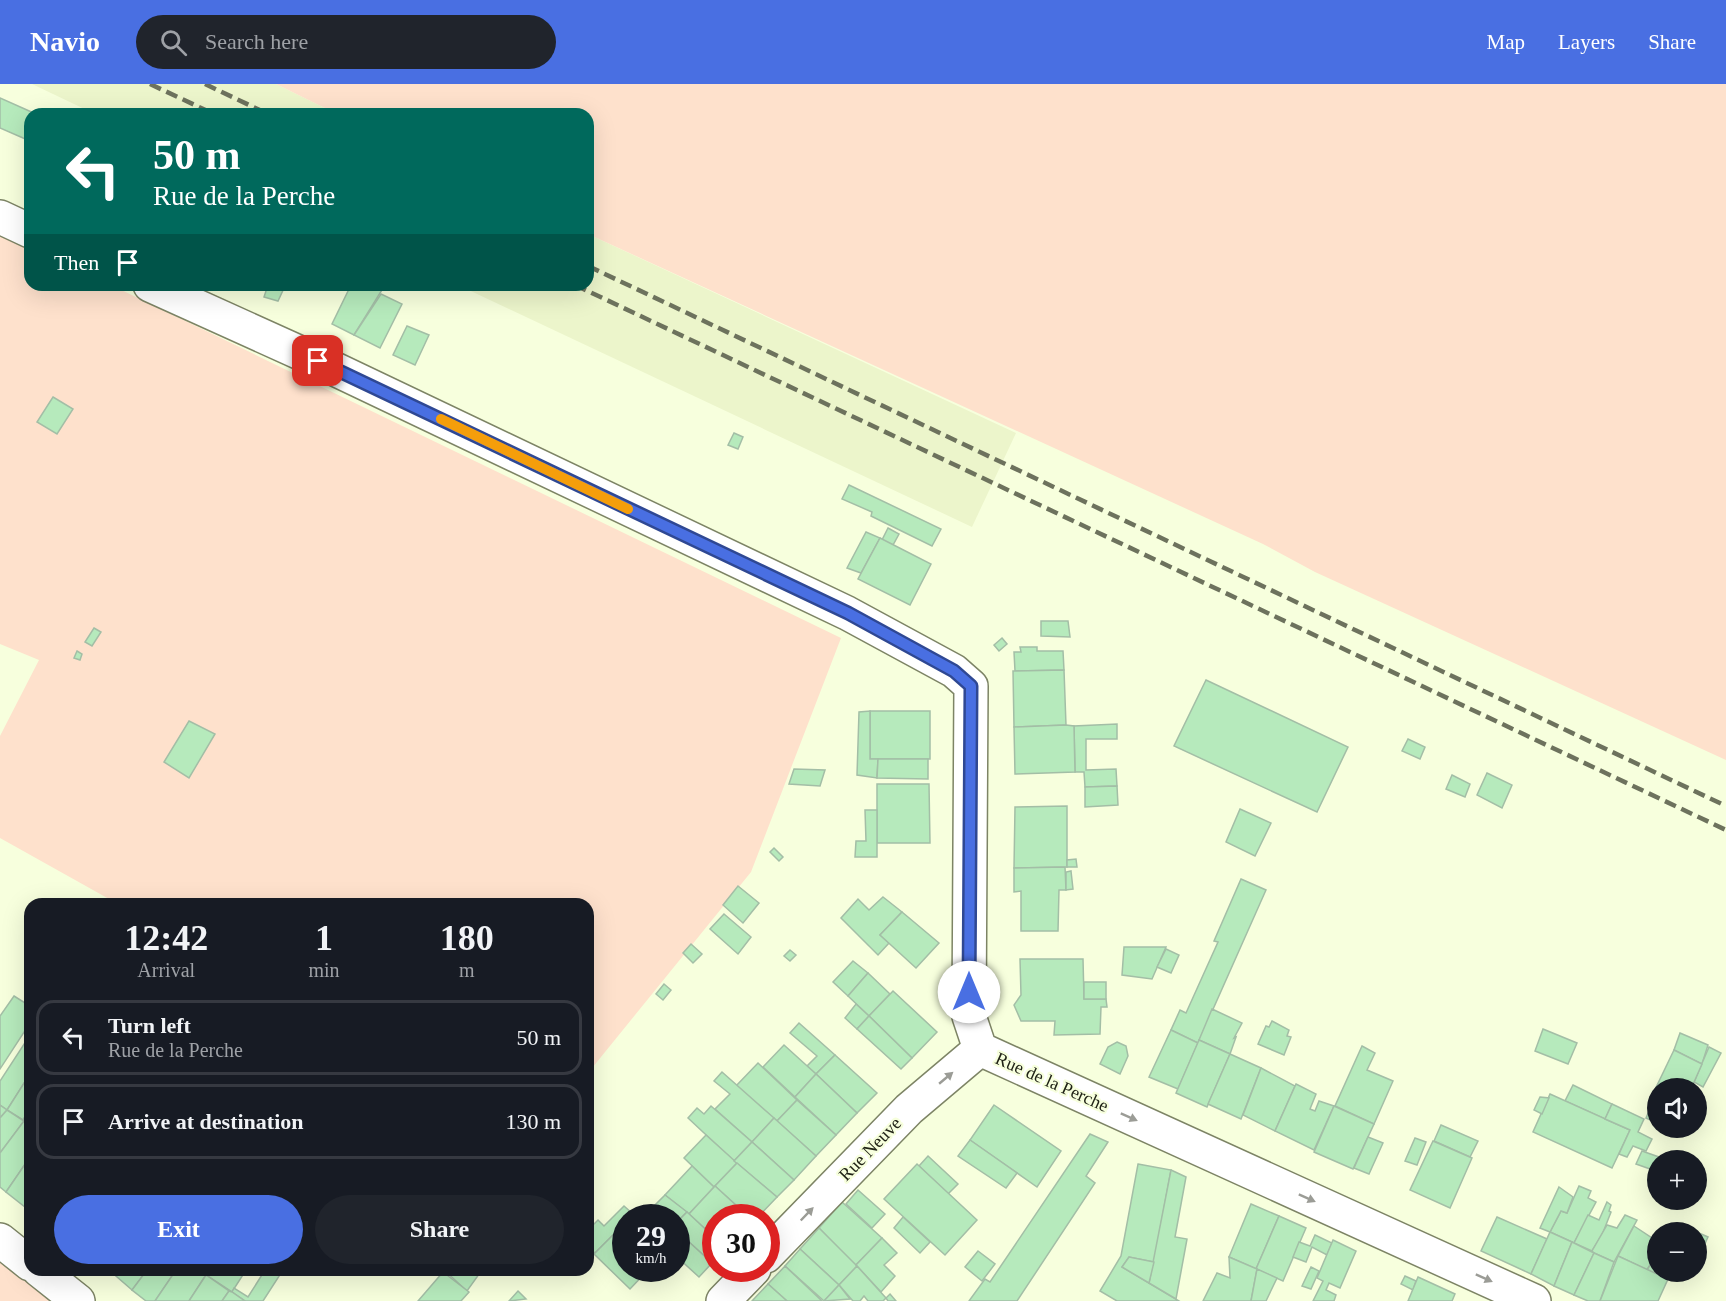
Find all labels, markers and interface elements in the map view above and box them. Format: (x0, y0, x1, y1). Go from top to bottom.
search box (136, 15, 556, 69)
text: Navio (30, 26, 100, 57)
icon: search (157, 26, 190, 59)
text: Search here (205, 29, 308, 54)
text: Map (1487, 30, 1525, 54)
text: Layers (1558, 30, 1615, 54)
text: Share (1648, 30, 1696, 54)
icon: left (54, 132, 132, 210)
text: 50 m (153, 132, 241, 178)
text: Rue de la Perche (153, 181, 335, 211)
icon: arrive (111, 246, 144, 279)
text: Then (54, 250, 99, 275)
pin (292, 335, 343, 386)
icon: arrive (301, 344, 334, 377)
text: 12:42 (124, 918, 208, 958)
text: 1 (315, 918, 333, 958)
text: 180 (440, 918, 494, 958)
text: Arrival (137, 959, 195, 981)
text: min (308, 959, 340, 981)
text: m (459, 959, 475, 981)
position arrow (937, 960, 1001, 1024)
text: Turn left (108, 1013, 191, 1038)
icon: left (57, 1021, 90, 1054)
text: 50 m (516, 1025, 561, 1050)
text: Rue de la Perche (108, 1039, 243, 1061)
street label: Rue de la Perche (992, 1048, 1112, 1116)
one-way arrow (938, 1072, 953, 1085)
map controls (1647, 1078, 1707, 1282)
button: sound (1647, 1078, 1707, 1138)
icon: arrive (57, 1105, 90, 1138)
text: Arrive at destination (108, 1109, 304, 1134)
text: 130 m (505, 1109, 561, 1134)
one-way arrow (1121, 1112, 1139, 1122)
street label: Rue Neuve (835, 1113, 905, 1185)
button: + (1647, 1150, 1707, 1210)
one-way arrow (1298, 1193, 1315, 1202)
button: Exit (54, 1195, 303, 1264)
button: Share (315, 1195, 564, 1264)
speed limit sign: 30 (702, 1204, 780, 1282)
one-way arrow (800, 1207, 814, 1222)
text: 29 (636, 1219, 666, 1252)
button: − (1647, 1222, 1707, 1282)
text: km/h (636, 1250, 666, 1266)
one-way arrow (1476, 1274, 1493, 1283)

